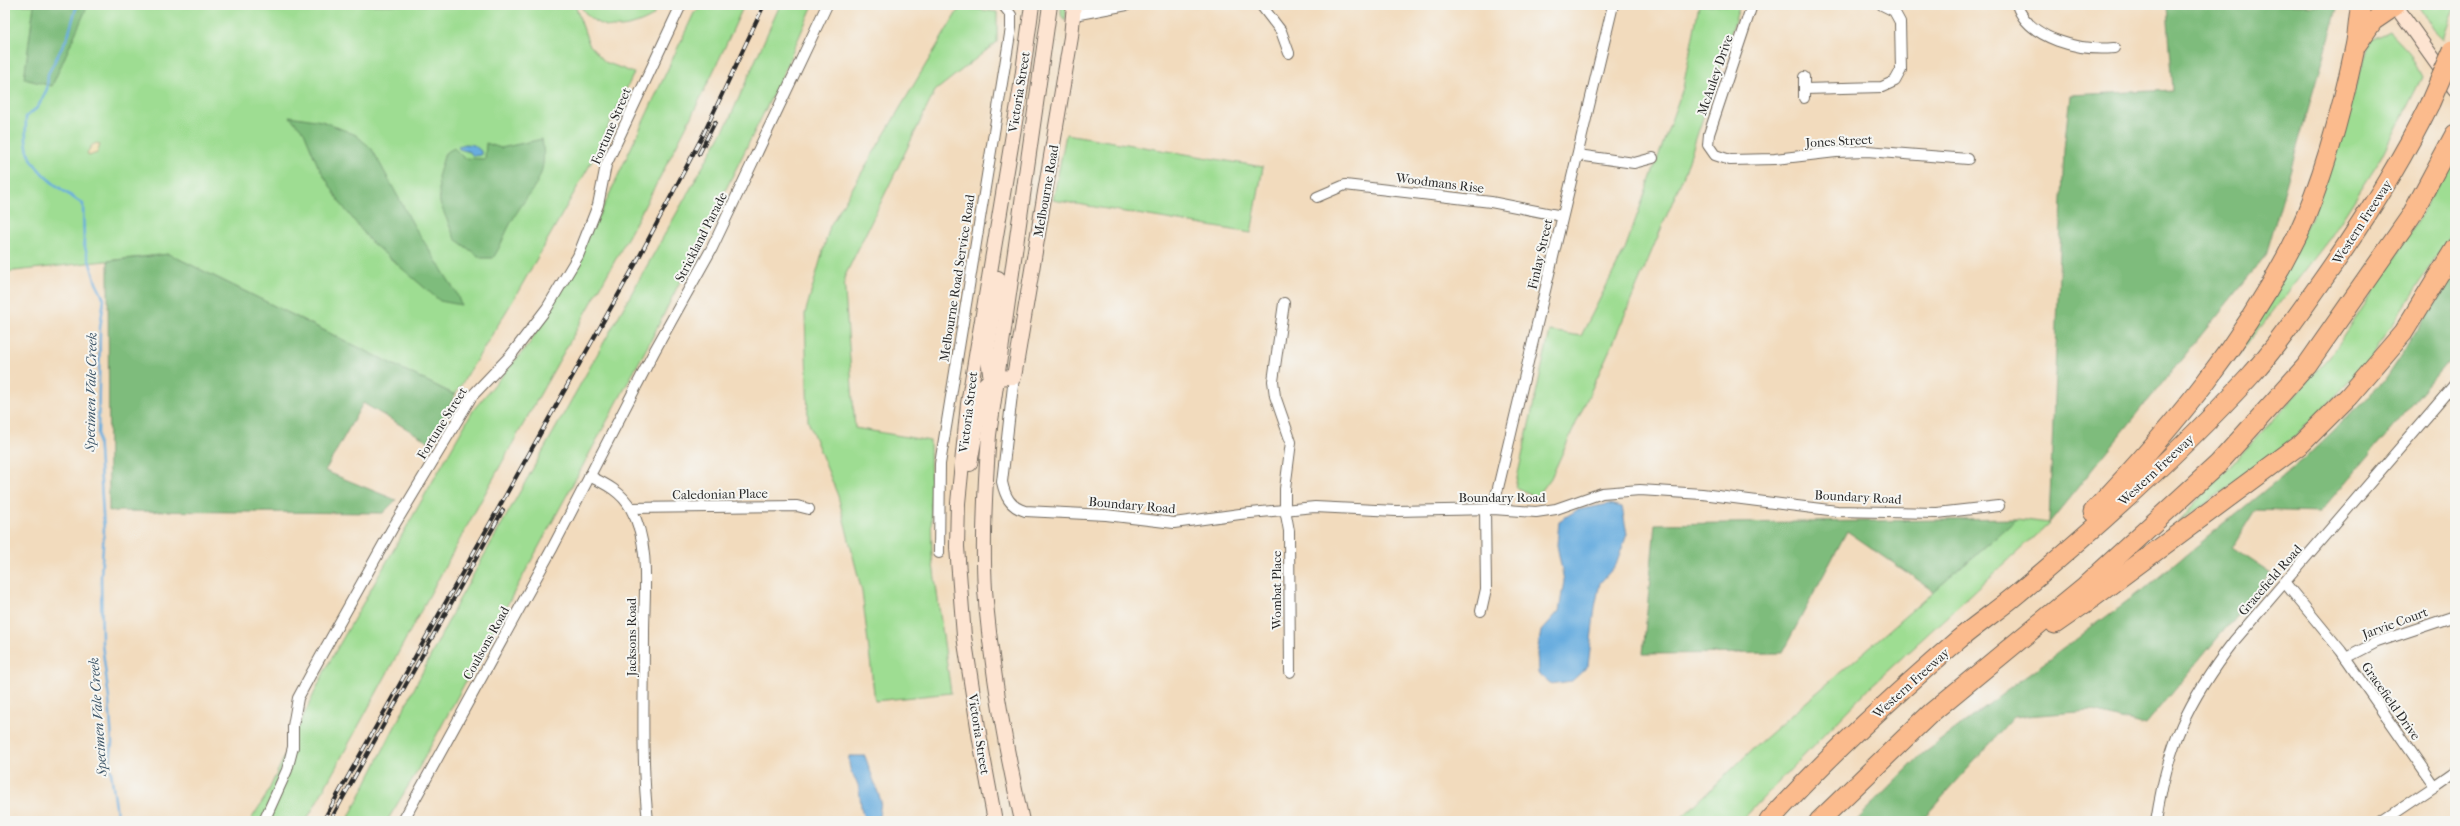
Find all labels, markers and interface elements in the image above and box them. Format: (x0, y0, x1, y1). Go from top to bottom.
street label: McAuley Drive (1694, 32, 1736, 117)
street label: Victoria Street (1005, 50, 1033, 134)
street label: Fortune Street (588, 85, 634, 167)
street label: Jones Street (1804, 132, 1873, 150)
street label: Melbourne Road (1031, 143, 1062, 238)
street label: Woodmans Rise (1394, 170, 1485, 196)
street label: Western Freeway (2329, 176, 2395, 268)
street label: Strickland Parade (672, 189, 730, 284)
street label: Melbourne Road Service Road (936, 192, 978, 363)
street label: Finlay Street (1525, 217, 1555, 291)
water label: Specimen Vale Creek (81, 332, 101, 453)
street label: Victoria Street (955, 370, 980, 454)
street label: Fortune Street (414, 384, 470, 462)
street label: Western Freeway (2115, 431, 2198, 509)
street label: Caledonian Place (672, 486, 769, 502)
street label: Boundary Road (1814, 487, 1903, 507)
street label: Boundary Road (1458, 490, 1546, 505)
street label: Boundary Road (1088, 494, 1177, 516)
street label: Gracefield Road (2235, 541, 2305, 618)
street label: Wombat Place (1269, 550, 1284, 631)
street label: Jacksons Road (624, 597, 639, 677)
street label: Coulsons Road (460, 603, 513, 682)
street label: Jarvie Court (2359, 604, 2430, 642)
street label: Western Freeway (1869, 644, 1953, 722)
water label: Specimen Vale Creek (85, 657, 111, 778)
street label: Gracefield Drive (2359, 659, 2424, 743)
street label: Victoria Street (965, 692, 993, 776)

